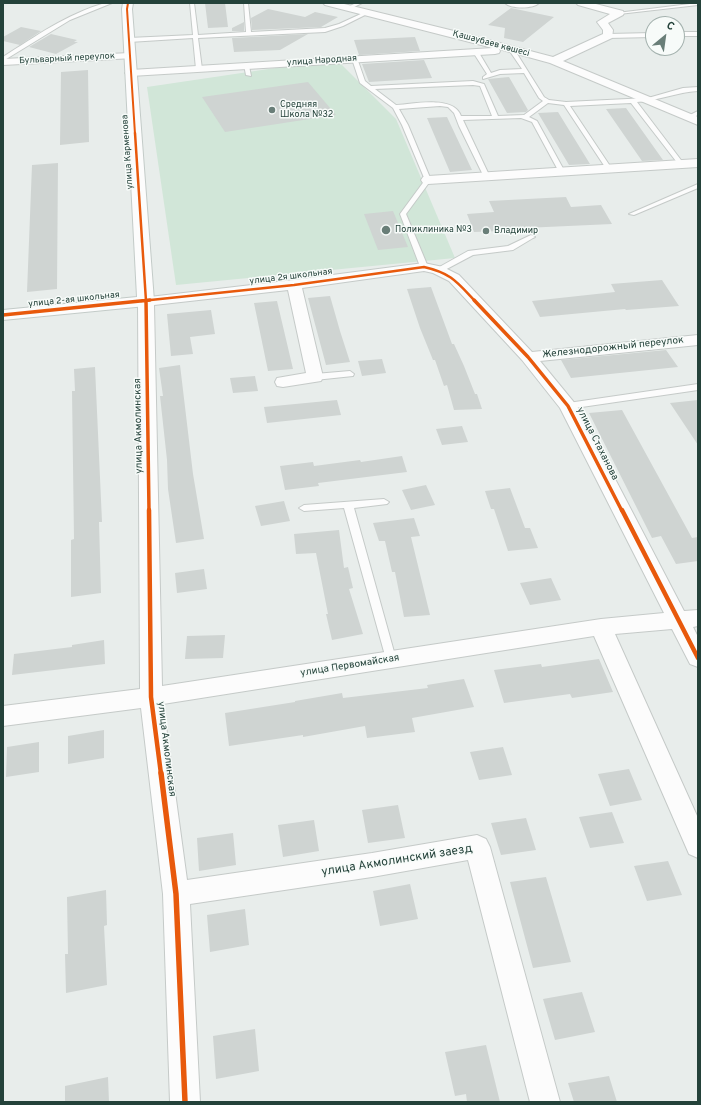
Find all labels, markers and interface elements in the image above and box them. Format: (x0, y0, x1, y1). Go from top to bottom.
north arrow (645, 16, 685, 56)
text: С (664, 19, 677, 34)
street label: Қашаубаев көшесі (451, 29, 531, 59)
street label: Бульварный переулок (19, 51, 115, 67)
street label: улица Народная (287, 53, 357, 69)
place label: Средняя Школа №32 (280, 100, 333, 121)
marker: Средняя Школа №32 (267, 105, 277, 115)
street label: улица Карменова (120, 114, 136, 190)
marker: Поликлиника №3 (380, 224, 392, 236)
place label: Поликлиника №3 (395, 225, 472, 235)
marker: Владимир (481, 226, 491, 236)
place label: Владимир (494, 226, 538, 236)
street label: улица 2я школьная (249, 267, 333, 287)
street label: улица 2-ая школьная (28, 290, 120, 310)
street label: Железнодорожный переулок (542, 335, 684, 361)
street label: улица Акмолинская (132, 378, 146, 474)
street label: улица Стаханова (573, 405, 621, 483)
street label: улица Первомайская (300, 652, 400, 680)
street label: улица Акмолинская (154, 701, 178, 797)
street label: улица Акмолинский заезд (320, 842, 474, 880)

